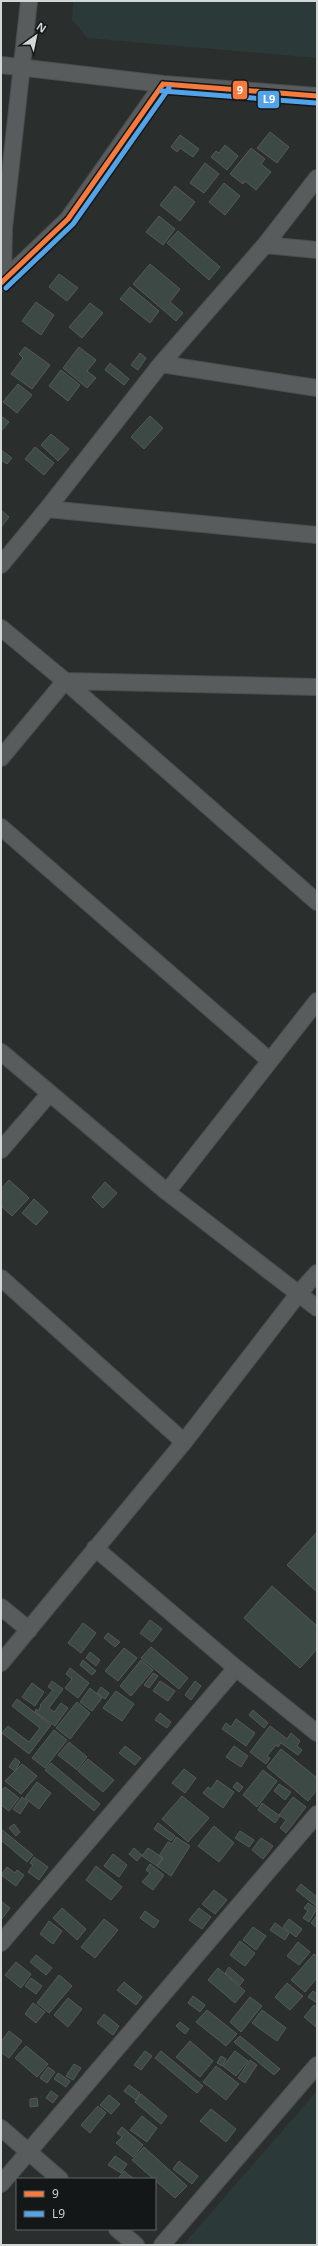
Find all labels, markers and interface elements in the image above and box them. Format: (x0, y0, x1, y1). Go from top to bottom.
north arrow (16, 16, 56, 56)
text: N (34, 18, 50, 36)
line badge: 9 (232, 80, 248, 100)
text: 9 (237, 82, 243, 97)
line badge: L9 (257, 90, 280, 109)
text: L9 (263, 91, 275, 106)
legend (16, 2178, 156, 2230)
text: 9 (52, 2185, 59, 2202)
text: L9 (52, 2205, 65, 2222)

